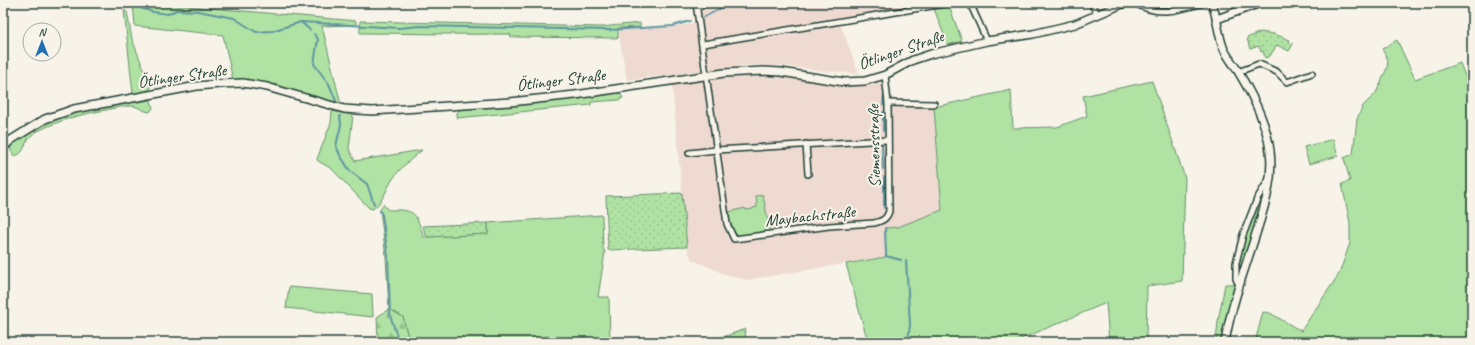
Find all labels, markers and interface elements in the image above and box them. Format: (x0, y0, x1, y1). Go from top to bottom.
north arrow (22, 22, 62, 62)
text: N (39, 25, 48, 39)
street label: Ötlinger Straße (856, 25, 948, 74)
street label: Ötlinger Straße (137, 59, 229, 93)
street label: Ötlinger Straße (516, 64, 608, 96)
street label: Siemensstraße (863, 103, 885, 188)
street label: Maybachstraße (764, 201, 858, 231)

